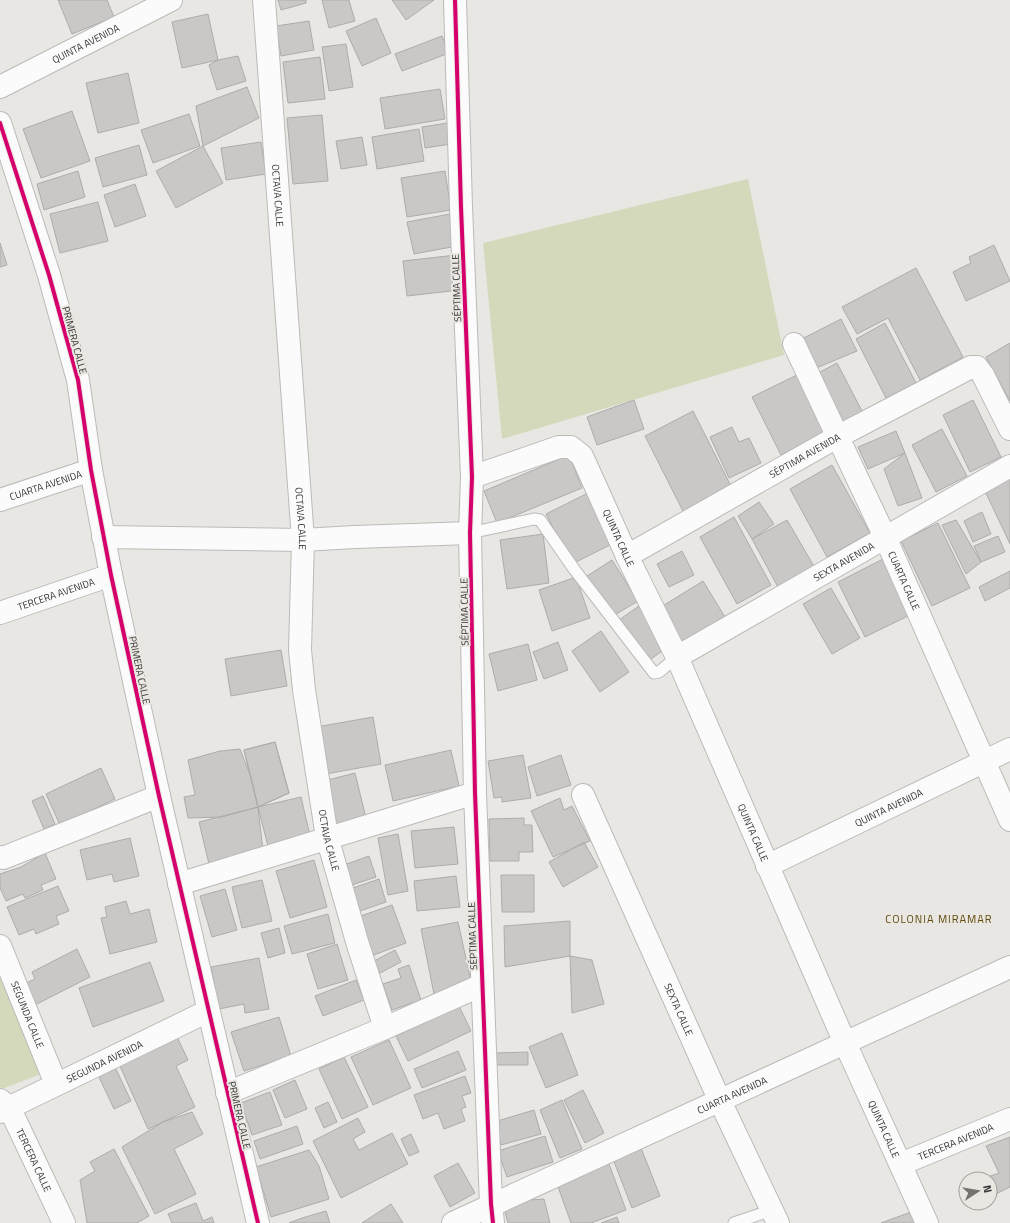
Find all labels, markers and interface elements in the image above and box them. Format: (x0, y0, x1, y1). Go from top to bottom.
street label: QUINTA AVENIDA (49, 20, 122, 67)
street label: OCTAVA CALLE (268, 164, 287, 228)
street label: SÉPTIMA CALLE (448, 253, 465, 322)
street label: PRIMERA CALLE (58, 305, 91, 376)
street label: SÉPTIMA AVENIDA (766, 430, 843, 482)
street label: CUARTA AVENIDA (8, 467, 84, 504)
street label: OCTAVA CALLE (291, 487, 310, 551)
street label: QUINTA CALLE (599, 507, 638, 570)
street label: SEXTA AVENIDA (811, 538, 877, 585)
street label: CUARTA CALLE (884, 549, 924, 613)
street label: TERCERA AVENIDA (15, 574, 97, 615)
street label: SÉPTIMA CALLE (456, 578, 473, 646)
street label: PRIMERA CALLE (125, 635, 154, 706)
street label: QUINTA AVENIDA (852, 785, 925, 831)
street label: QUINTA CALLE (734, 801, 772, 864)
street label: OCTAVA CALLE (315, 808, 344, 873)
street label: SÉPTIMA CALLE (464, 901, 481, 970)
district label: COLONIA MIRAMAR (885, 911, 993, 927)
street label: SEGUNDA CALLE (7, 979, 48, 1051)
street label: SEXTA CALLE (660, 981, 697, 1039)
street label: SEGUNDA AVENIDA (64, 1037, 145, 1087)
street label: CUARTA AVENIDA (695, 1073, 770, 1118)
street label: PRIMERA CALLE (224, 1080, 255, 1151)
street label: QUINTA CALLE (864, 1098, 904, 1161)
street label: TERCERA AVENIDA (916, 1120, 996, 1164)
street label: TERCERA CALLE (12, 1126, 55, 1195)
north arrow (958, 1171, 998, 1211)
text: N (979, 1184, 996, 1194)

